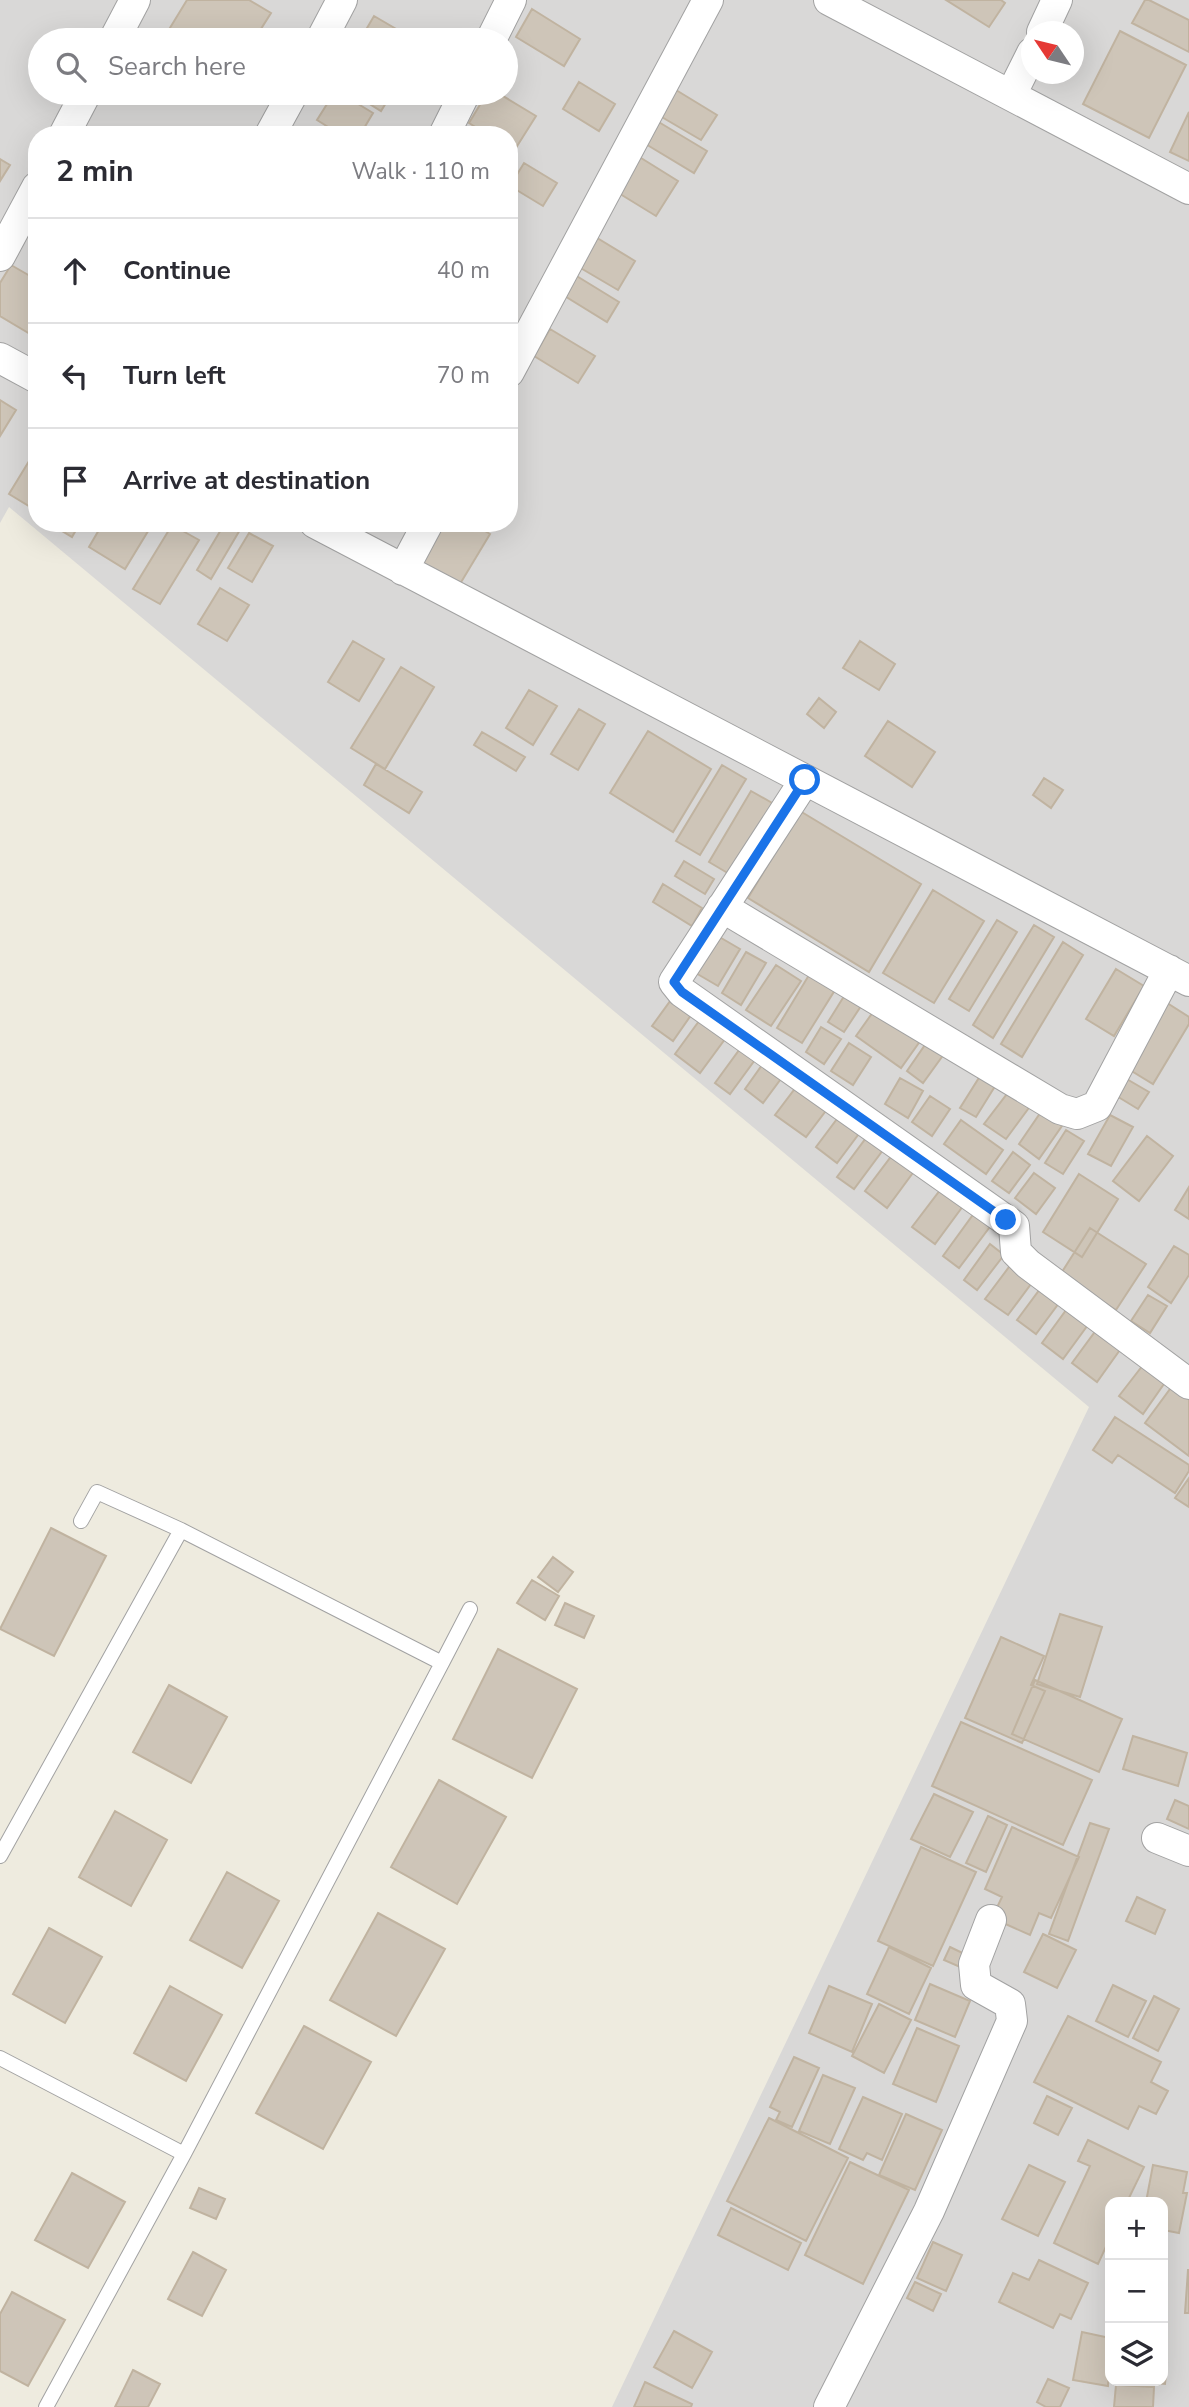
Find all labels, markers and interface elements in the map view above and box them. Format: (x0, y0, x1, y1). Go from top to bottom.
north arrow (1021, 21, 1084, 84)
search box (28, 28, 518, 105)
icon: search (52, 48, 90, 86)
text: Search here (108, 49, 246, 84)
text: 2 min (56, 151, 134, 192)
text: Walk · 110 m (351, 156, 490, 187)
icon: ahead (56, 252, 94, 290)
text: Continue (123, 253, 231, 288)
text: 40 m (437, 255, 490, 286)
icon: left (56, 357, 94, 395)
text: Turn left (123, 358, 226, 393)
text: 70 m (437, 360, 490, 391)
icon: arrive (56, 462, 94, 500)
text: Arrive at destination (123, 463, 370, 498)
route start (789, 764, 820, 795)
route end (990, 1204, 1021, 1235)
map controls (1105, 2197, 1168, 2386)
button: + (1105, 2197, 1168, 2260)
button: − (1105, 2260, 1168, 2323)
button: layers (1105, 2323, 1168, 2386)

